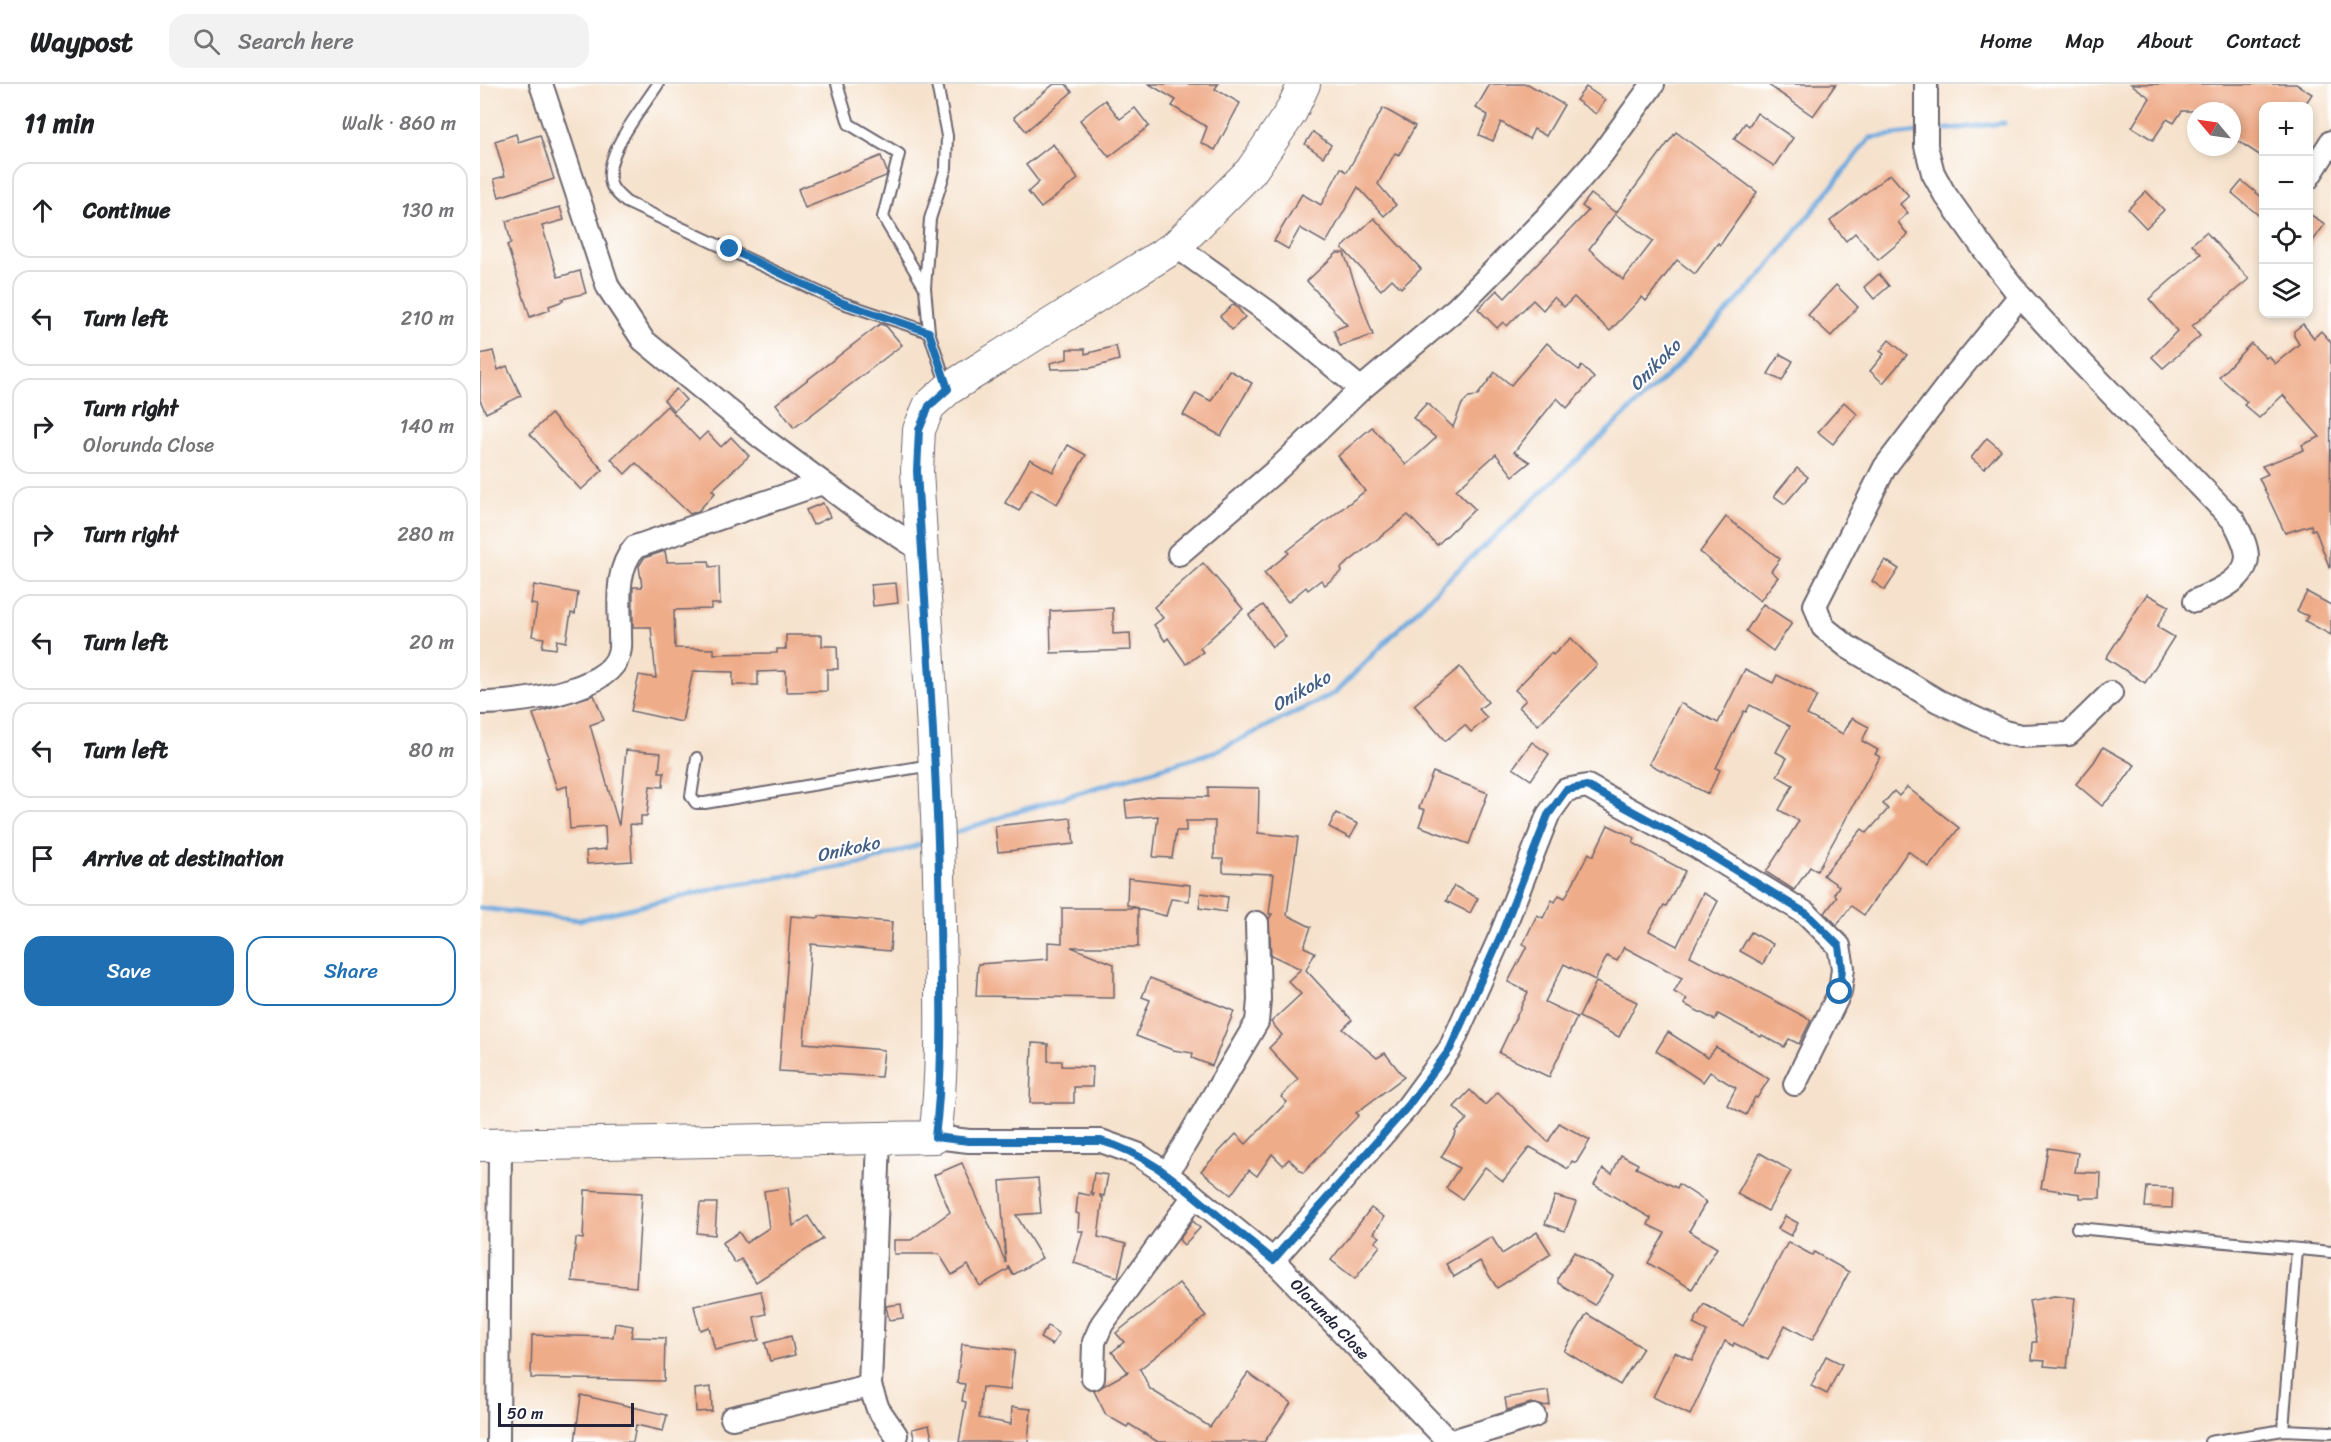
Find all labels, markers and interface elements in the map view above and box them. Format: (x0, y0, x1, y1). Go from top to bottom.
search box (169, 14, 589, 68)
text: Waypost (30, 17, 133, 66)
text: Search here (238, 22, 354, 61)
text: Home (1980, 22, 2032, 60)
text: Map (2065, 22, 2104, 60)
text: About (2137, 22, 2194, 60)
text: Contact (2227, 22, 2301, 60)
icon: search (190, 25, 223, 58)
text: 11 min (24, 100, 94, 146)
north arrow (2187, 102, 2241, 156)
map controls (2259, 102, 2313, 318)
button: + (2259, 102, 2313, 156)
text: Walk · 860 m (342, 106, 456, 141)
button: − (2259, 156, 2313, 210)
text: Continue (83, 191, 171, 230)
text: 130 m (401, 193, 454, 228)
icon: ahead (26, 194, 59, 227)
button: locate (2259, 210, 2313, 264)
route end (716, 235, 742, 261)
button: layers (2259, 264, 2313, 318)
text: Turn left (83, 299, 168, 338)
text: 210 m (401, 301, 454, 336)
icon: left (26, 302, 59, 335)
water label: Onikoko (1621, 330, 1690, 399)
text: Turn right (83, 389, 178, 428)
text: 140 m (400, 409, 454, 444)
icon: right (26, 410, 59, 443)
text: Olorunda Close (83, 428, 214, 463)
text: Turn right (83, 515, 178, 554)
text: 280 m (397, 517, 454, 552)
icon: right (26, 518, 59, 551)
text: Turn left (83, 623, 168, 662)
text: 20 m (409, 625, 454, 660)
icon: left (26, 626, 59, 659)
water label: Onikoko (1265, 661, 1337, 720)
text: Turn left (83, 731, 168, 770)
text: 80 m (409, 733, 454, 768)
icon: left (26, 734, 59, 767)
water label: Onikoko (814, 827, 883, 871)
text: Arrive at destination (83, 839, 284, 878)
icon: arrive (26, 842, 59, 875)
button: Save (24, 936, 234, 1006)
button: Share (246, 936, 456, 1006)
route start (1826, 978, 1852, 1004)
street label: Olorunda Close (1283, 1271, 1377, 1367)
text: 50 m (507, 1399, 543, 1428)
scale bar (498, 1400, 634, 1428)

